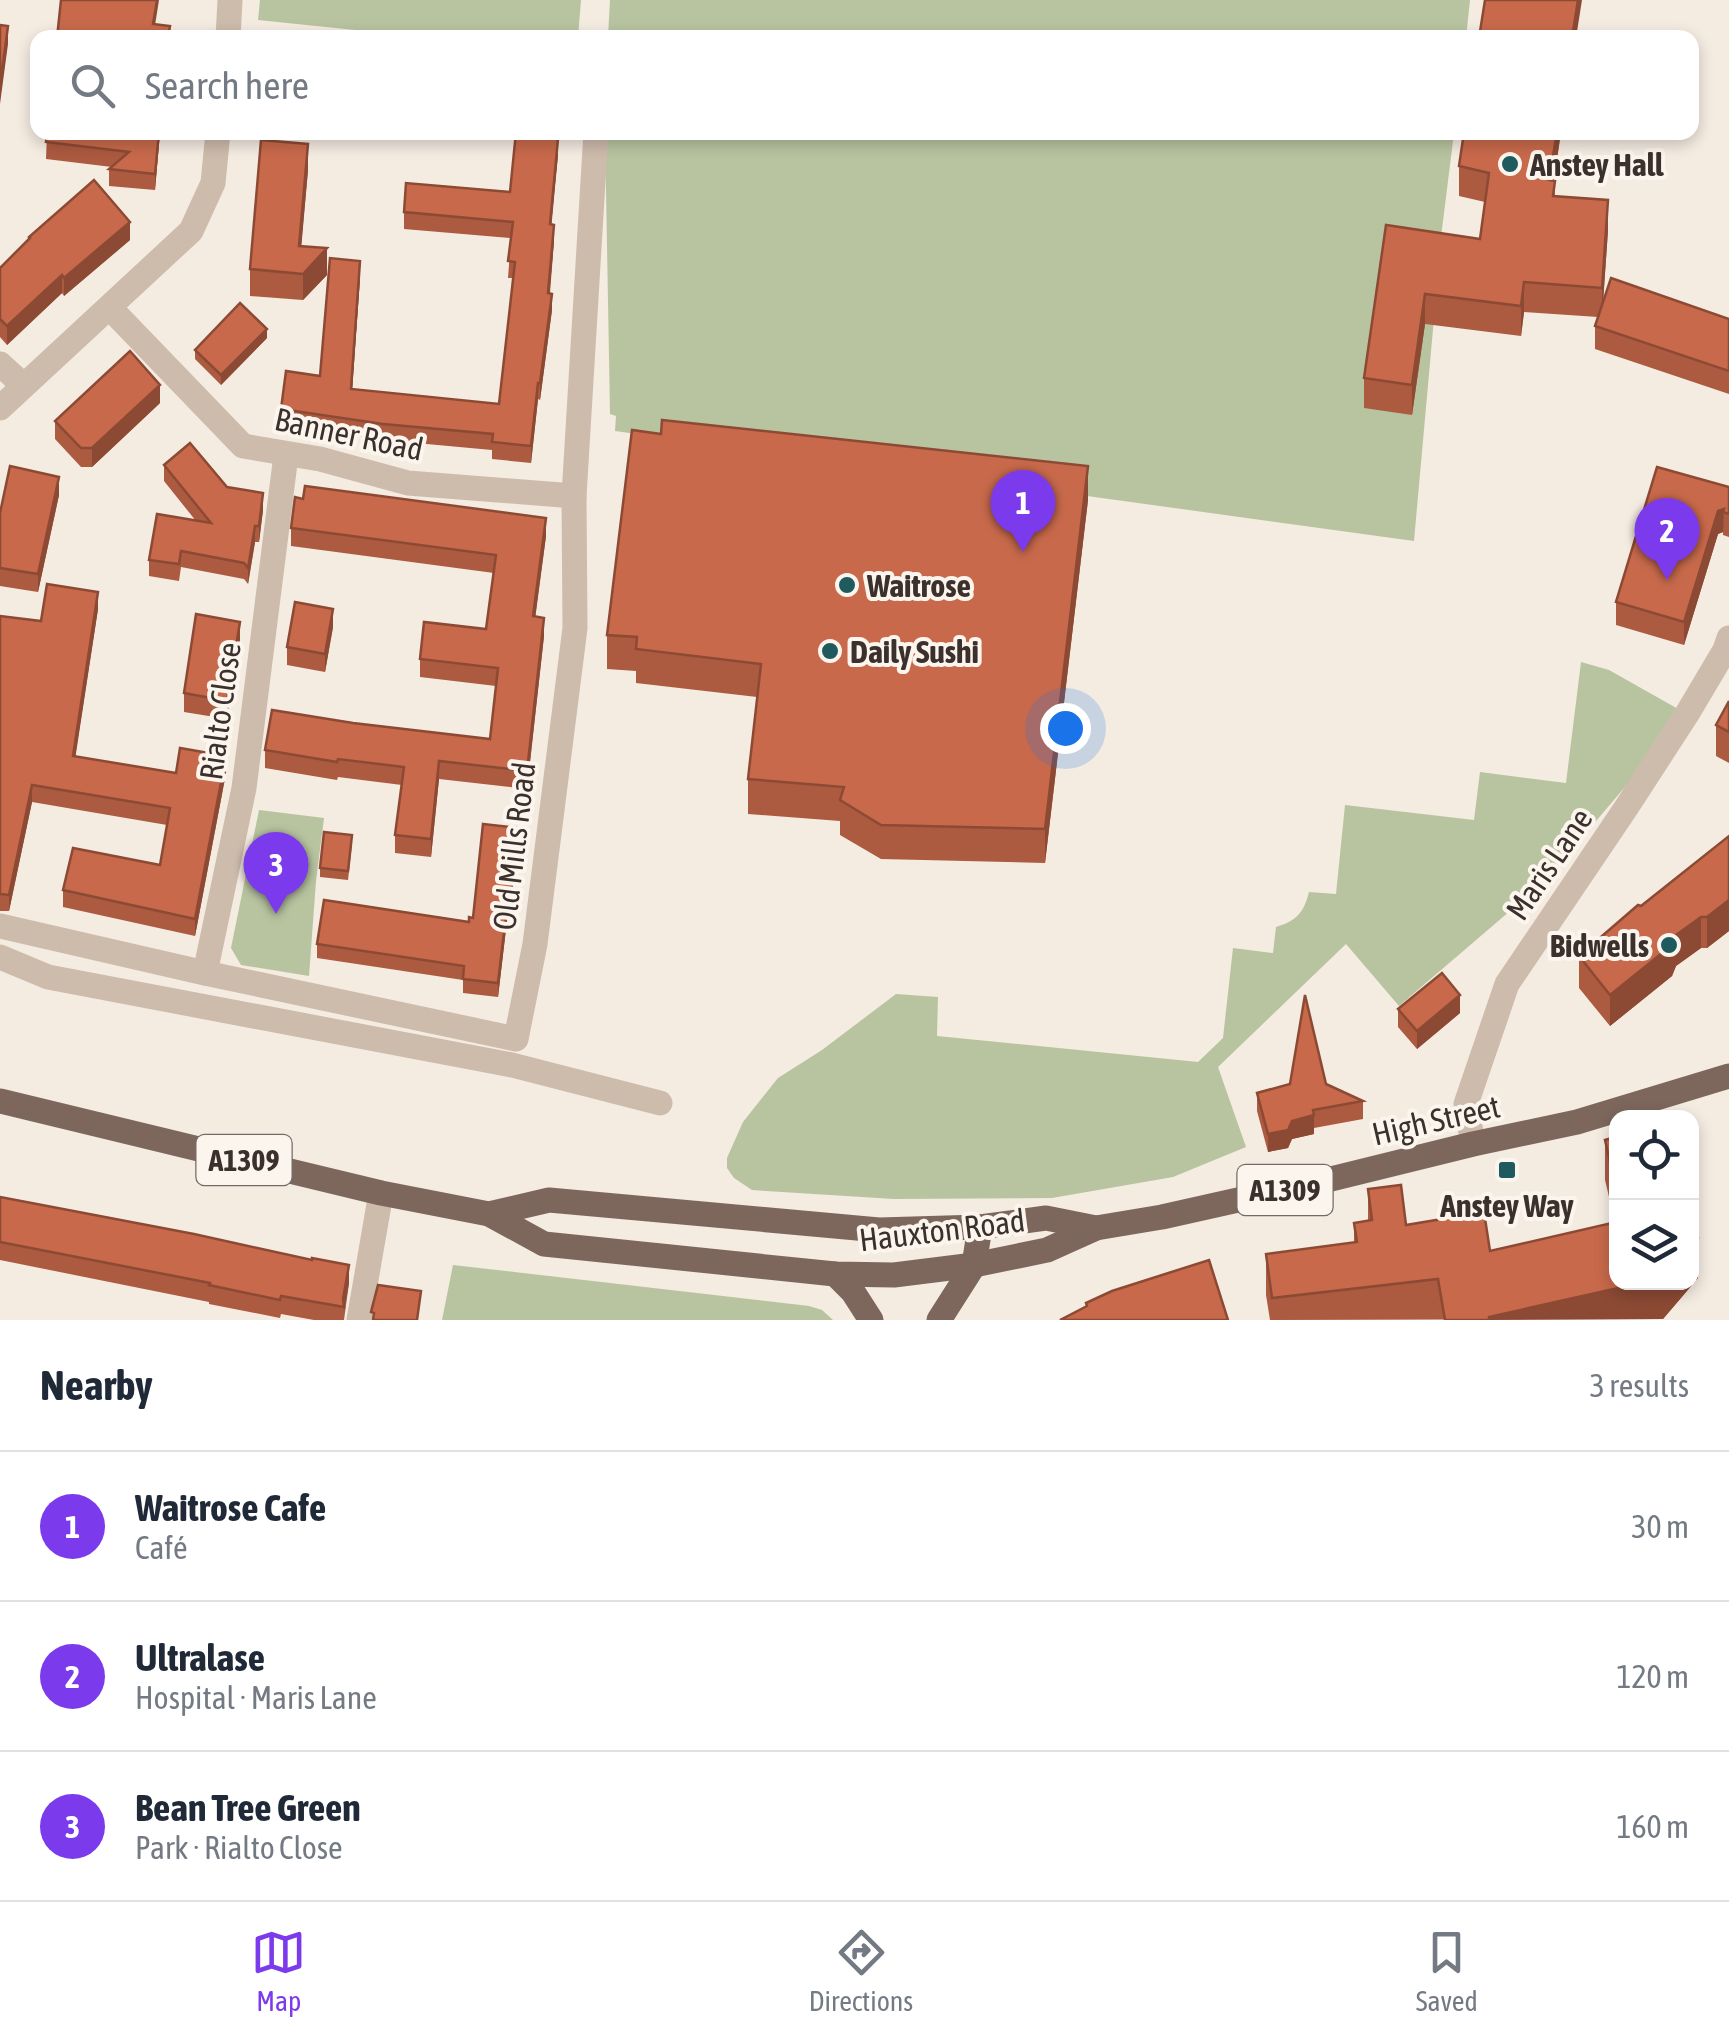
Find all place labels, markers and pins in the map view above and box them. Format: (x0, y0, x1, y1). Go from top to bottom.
place label: Anstey Hall (1529, 146, 1664, 183)
marker: Anstey Hall (1499, 153, 1521, 175)
pin: 1 (990, 470, 1056, 552)
pin: 2 (1634, 498, 1700, 580)
place label: Waitrose (866, 567, 971, 604)
marker: Waitrose (836, 574, 858, 596)
place label: Daily Sushi (850, 633, 979, 670)
marker: Daily Sushi (819, 640, 841, 662)
pin: 3 (244, 832, 308, 914)
place label: Bidwells (1550, 927, 1649, 964)
marker: Bidwells (1658, 934, 1680, 956)
marker: Anstey Way (1496, 1159, 1518, 1181)
place label: Anstey Way (1439, 1187, 1575, 1224)

